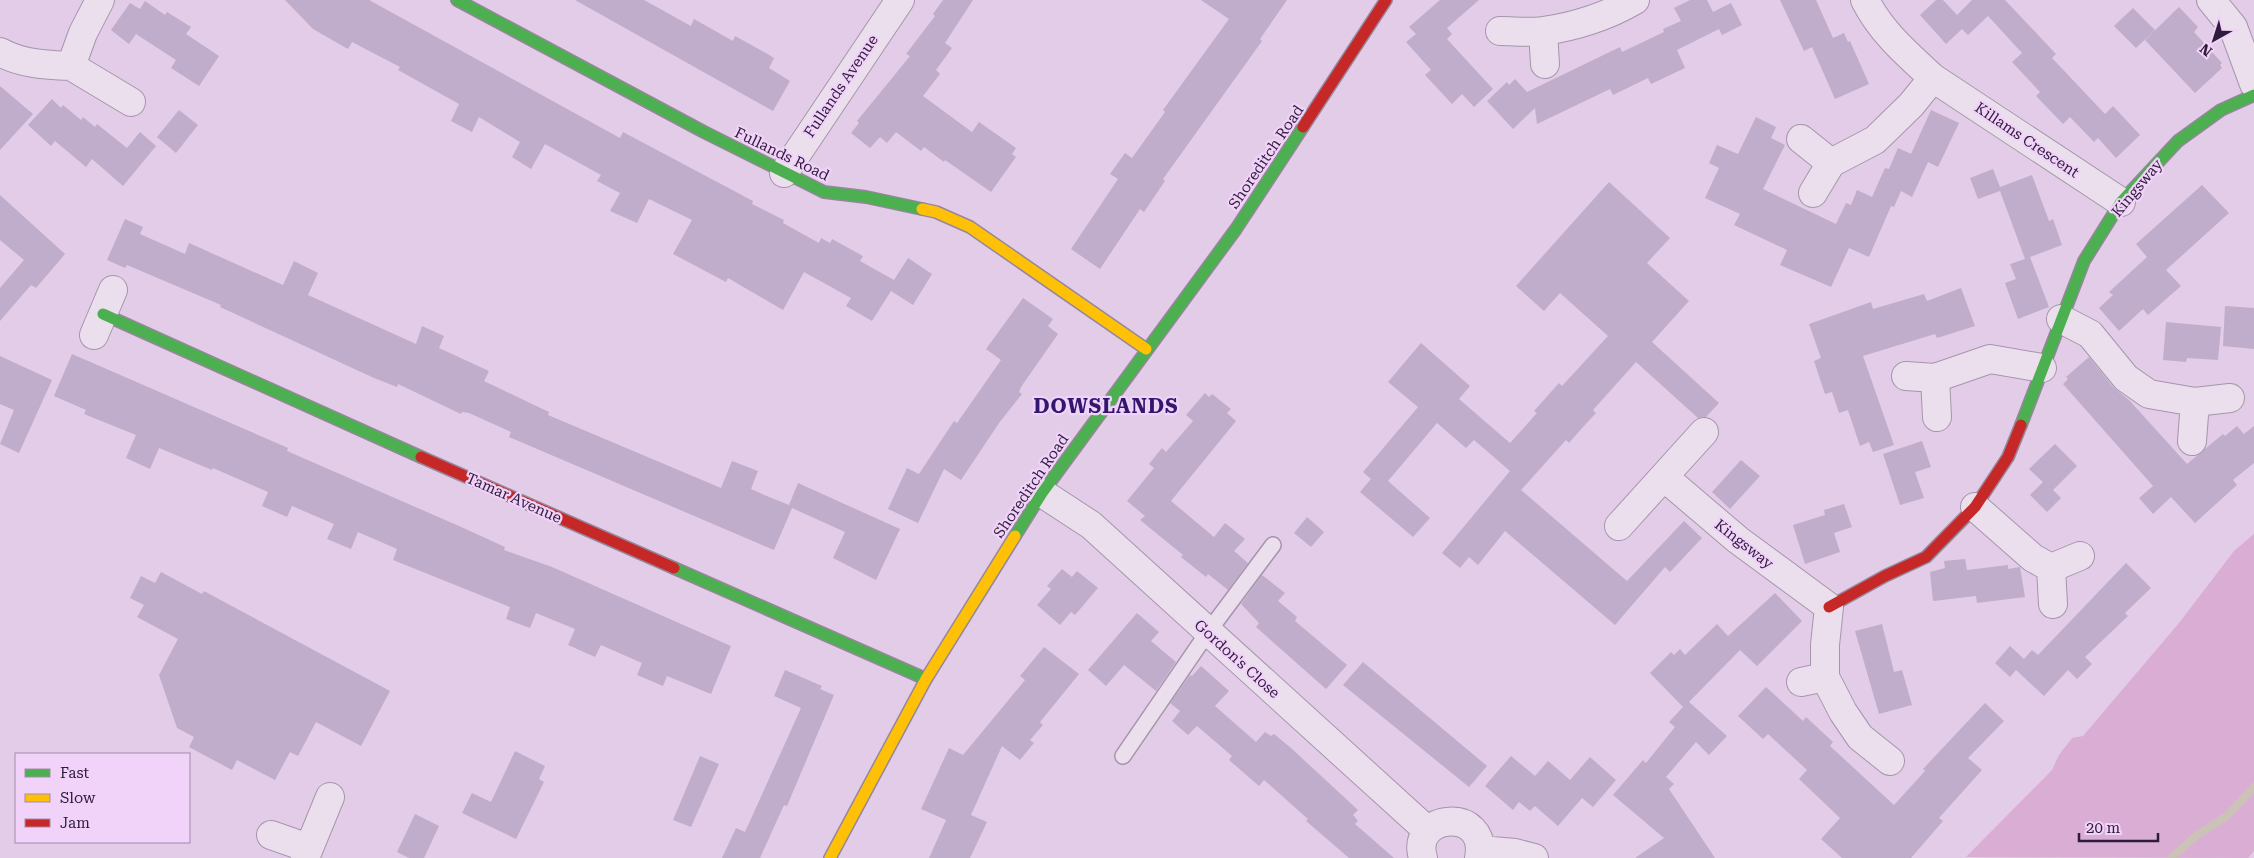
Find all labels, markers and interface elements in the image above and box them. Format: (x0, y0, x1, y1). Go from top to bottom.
north arrow (2189, 15, 2239, 65)
street label: Fullands Avenue (800, 31, 882, 141)
text: N (2196, 40, 2215, 60)
street label: Killams Crescent (1972, 99, 2083, 182)
street label: Shoreditch Road (1225, 101, 1308, 212)
street label: Fullands Road (732, 123, 832, 185)
street label: Kingsway (2108, 155, 2166, 220)
district label: DOWSLANDS (1033, 394, 1179, 418)
street label: Shoreditch Road (990, 430, 1073, 541)
street label: Tamar Avenue (463, 469, 565, 527)
street label: Kingsway (1711, 515, 1777, 573)
street label: Gordon's Close (1191, 616, 1283, 702)
legend (15, 753, 190, 843)
text: Fast (60, 764, 90, 782)
text: Slow (60, 789, 96, 807)
scale bar (2079, 810, 2158, 842)
text: Jam (60, 814, 90, 832)
text: 20 m (2086, 819, 2121, 837)

